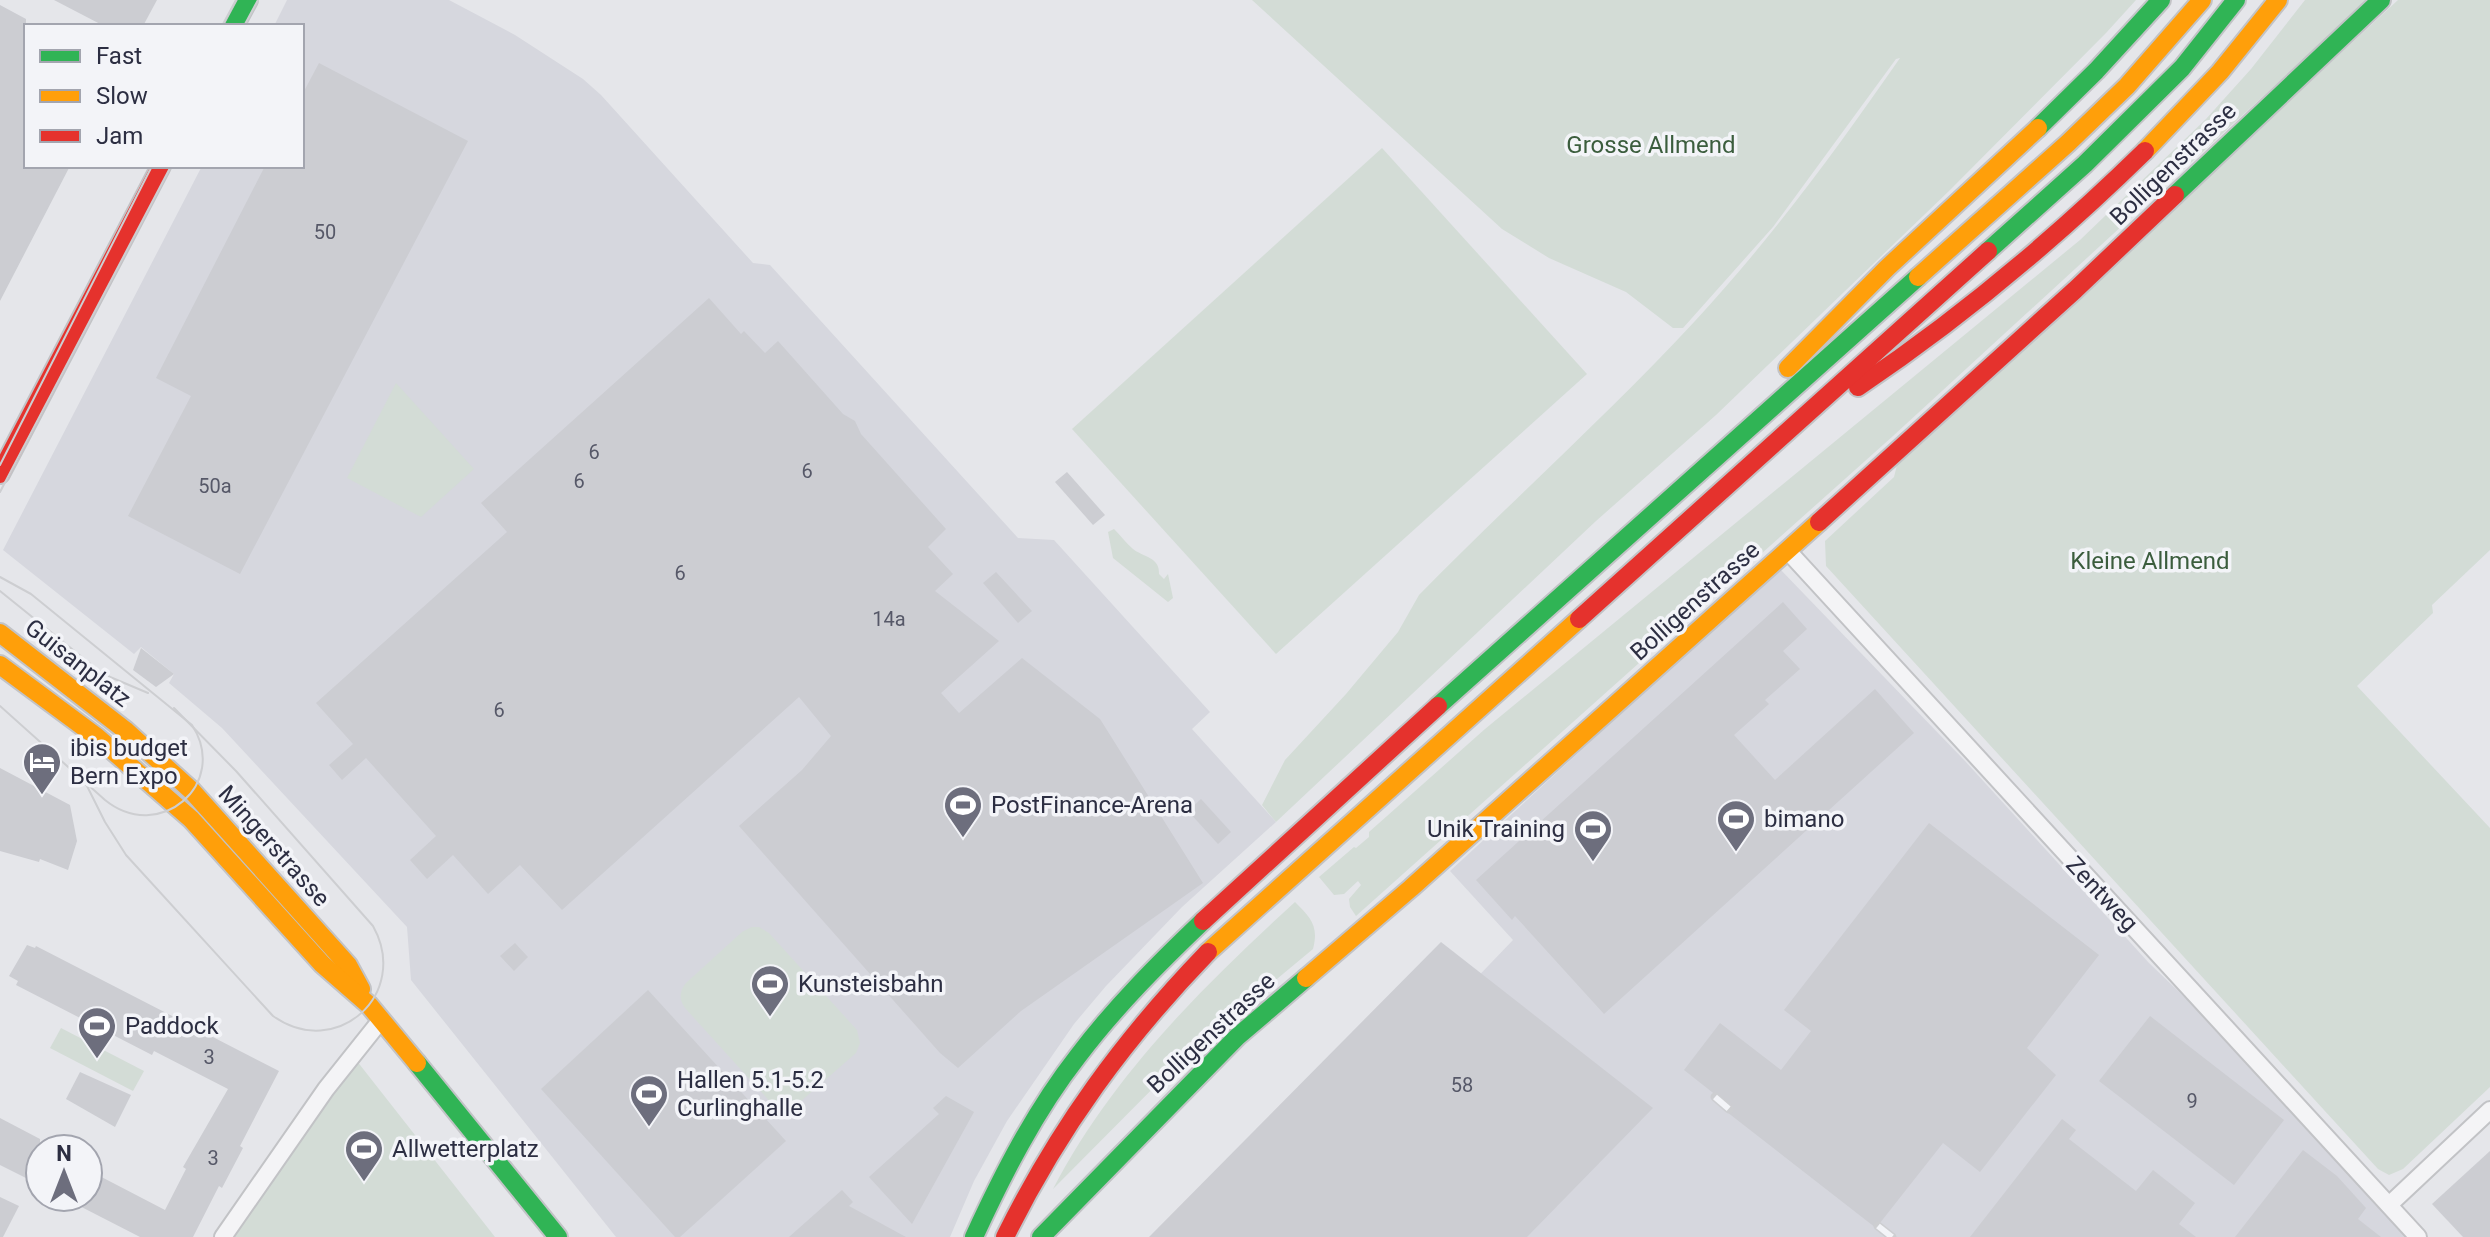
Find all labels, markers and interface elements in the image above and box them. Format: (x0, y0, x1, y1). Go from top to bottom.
legend (24, 24, 304, 168)
text: Fast (96, 42, 142, 70)
text: Slow (96, 82, 148, 110)
street label: Bolligenstrasse (2104, 97, 2242, 231)
text: Jam (96, 122, 143, 150)
park label: Grosse Allmend (1566, 131, 1736, 159)
house number: 50 (314, 220, 336, 244)
house number: 6 (588, 440, 600, 464)
house number: 6 (801, 459, 813, 483)
house number: 6 (573, 469, 585, 493)
house number: 50a (198, 474, 232, 498)
street label: Bolligenstrasse (1625, 536, 1765, 666)
park label: Kleine Allmend (2070, 547, 2230, 575)
house number: 6 (674, 561, 686, 585)
house number: 14a (872, 607, 906, 631)
street label: Guisanplatz (20, 613, 136, 713)
house number: 6 (493, 698, 505, 722)
place label: ibis budget Bern Expo (70, 734, 188, 790)
hotel icon: ibis budget Bern Expo (21, 741, 63, 796)
street label: Mingerstrasse (212, 780, 336, 912)
sports icon: PostFinance-Arena (942, 784, 984, 839)
place label: PostFinance-Arena (991, 791, 1193, 819)
sports icon: bimano (1715, 798, 1757, 853)
place label: bimano (1764, 805, 1844, 833)
sports icon: Unik Training (1572, 808, 1614, 863)
place label: Unik Training (1427, 815, 1565, 843)
street label: Zentweg (2060, 851, 2144, 937)
sports icon: Kunsteisbahn (749, 963, 791, 1018)
street label: Bolligenstrasse (1141, 967, 1281, 1099)
place label: Kunsteisbahn (798, 970, 943, 998)
sports icon: Paddock (76, 1005, 118, 1060)
place label: Paddock (125, 1012, 219, 1040)
house number: 3 (203, 1045, 215, 1069)
place label: Hallen 5.1-5.2 Curlinghalle (677, 1066, 824, 1122)
sports icon: Hallen 5.1-5.2 Curlinghalle (628, 1073, 670, 1128)
house number: 58 (1451, 1073, 1473, 1097)
house number: 9 (2186, 1089, 2198, 1113)
sports icon: Allwetterplatz (343, 1128, 385, 1183)
north arrow (24, 1133, 104, 1213)
place label: Allwetterplatz (392, 1135, 539, 1163)
text: N (56, 1141, 72, 1166)
house number: 3 (207, 1146, 219, 1170)

